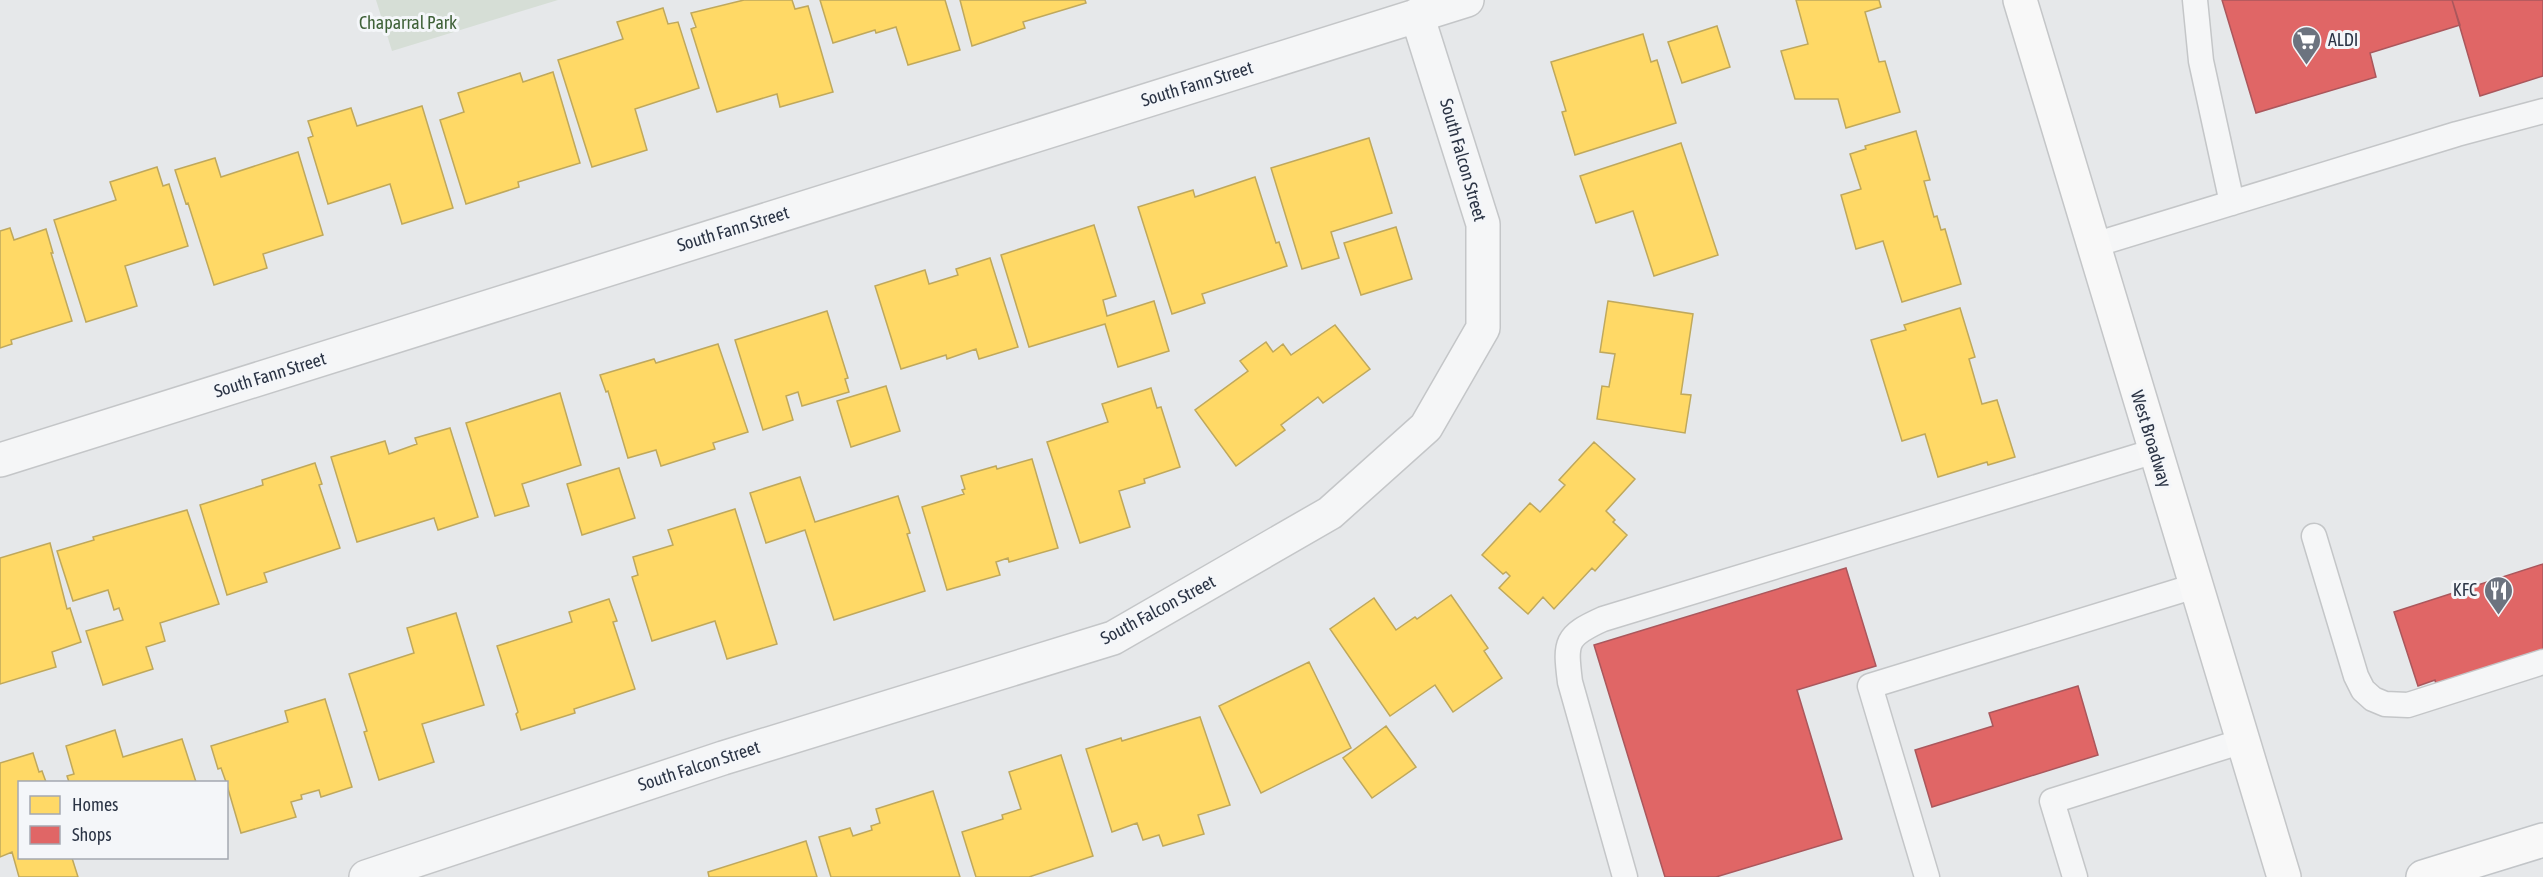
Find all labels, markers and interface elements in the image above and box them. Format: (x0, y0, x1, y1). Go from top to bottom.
park label: Chaparral Park (359, 12, 457, 33)
supermarket icon: ALDI (2291, 24, 2323, 66)
place label: ALDI (2328, 29, 2358, 50)
street label: South Fann Street (1138, 57, 1255, 110)
street label: South Falcon Street (1436, 96, 1491, 224)
street label: South Fann Street (674, 202, 791, 255)
street label: South Fann Street (211, 348, 328, 401)
street label: West Broadway (2127, 388, 2176, 490)
street label: South Falcon Street (1097, 571, 1219, 649)
restaurant icon: KFC (2482, 574, 2514, 616)
place label: KFC (2453, 579, 2477, 600)
street label: South Falcon Street (635, 736, 762, 795)
legend (18, 781, 228, 859)
text: Homes (72, 794, 118, 815)
text: Shops (72, 824, 112, 845)

